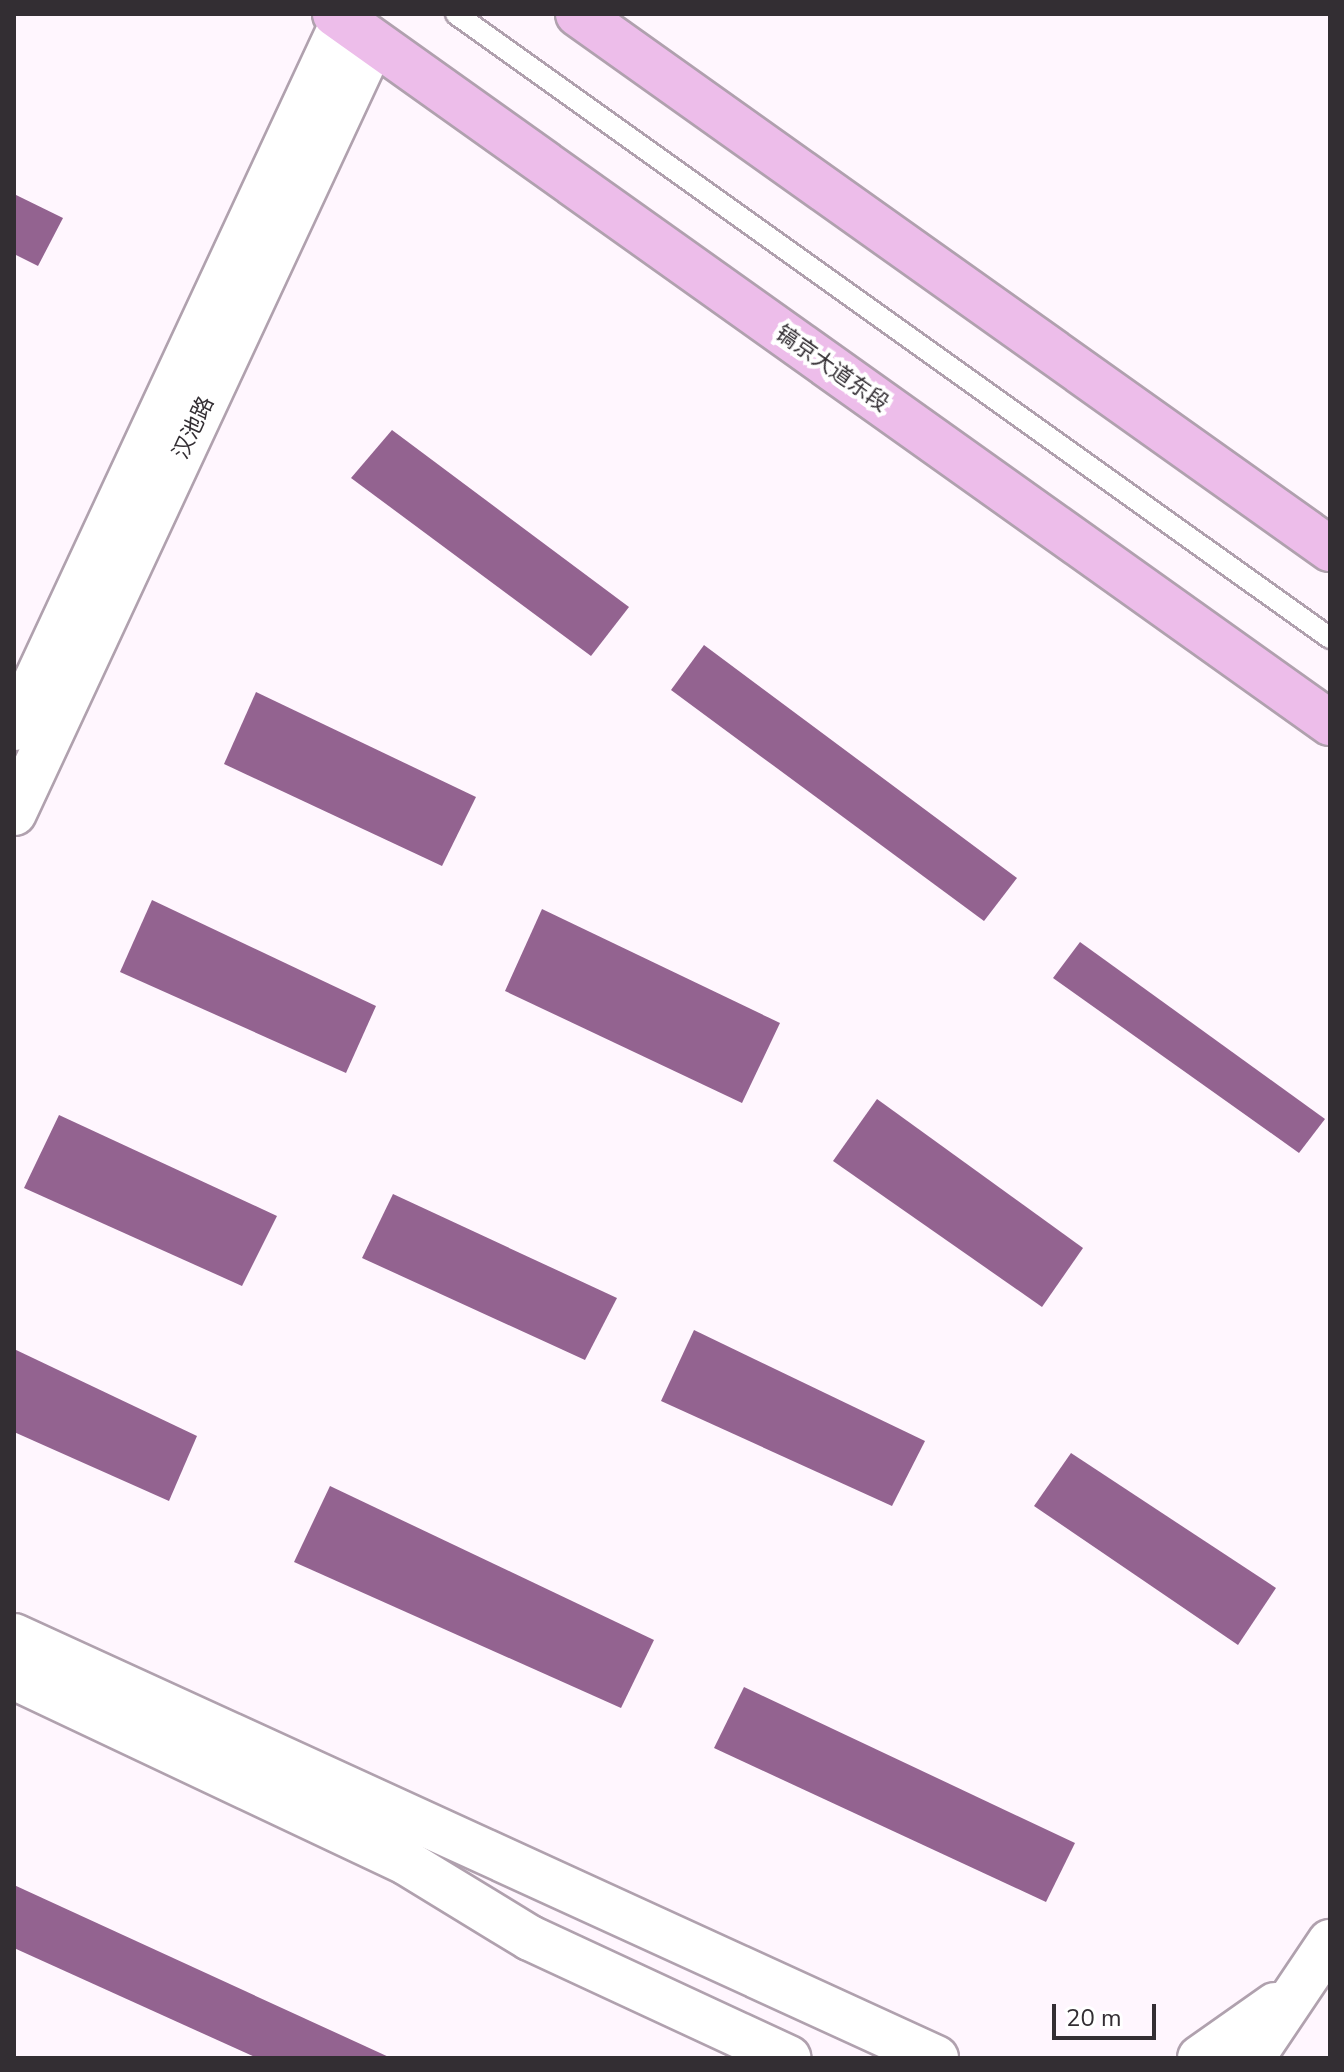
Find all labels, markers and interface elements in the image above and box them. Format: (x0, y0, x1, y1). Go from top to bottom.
street label: 镐京大道东段 (770, 320, 894, 418)
street label: 汉池路 (168, 393, 220, 463)
scale bar (1056, 1988, 1160, 2038)
text: 20 m (1066, 2002, 1122, 2034)

